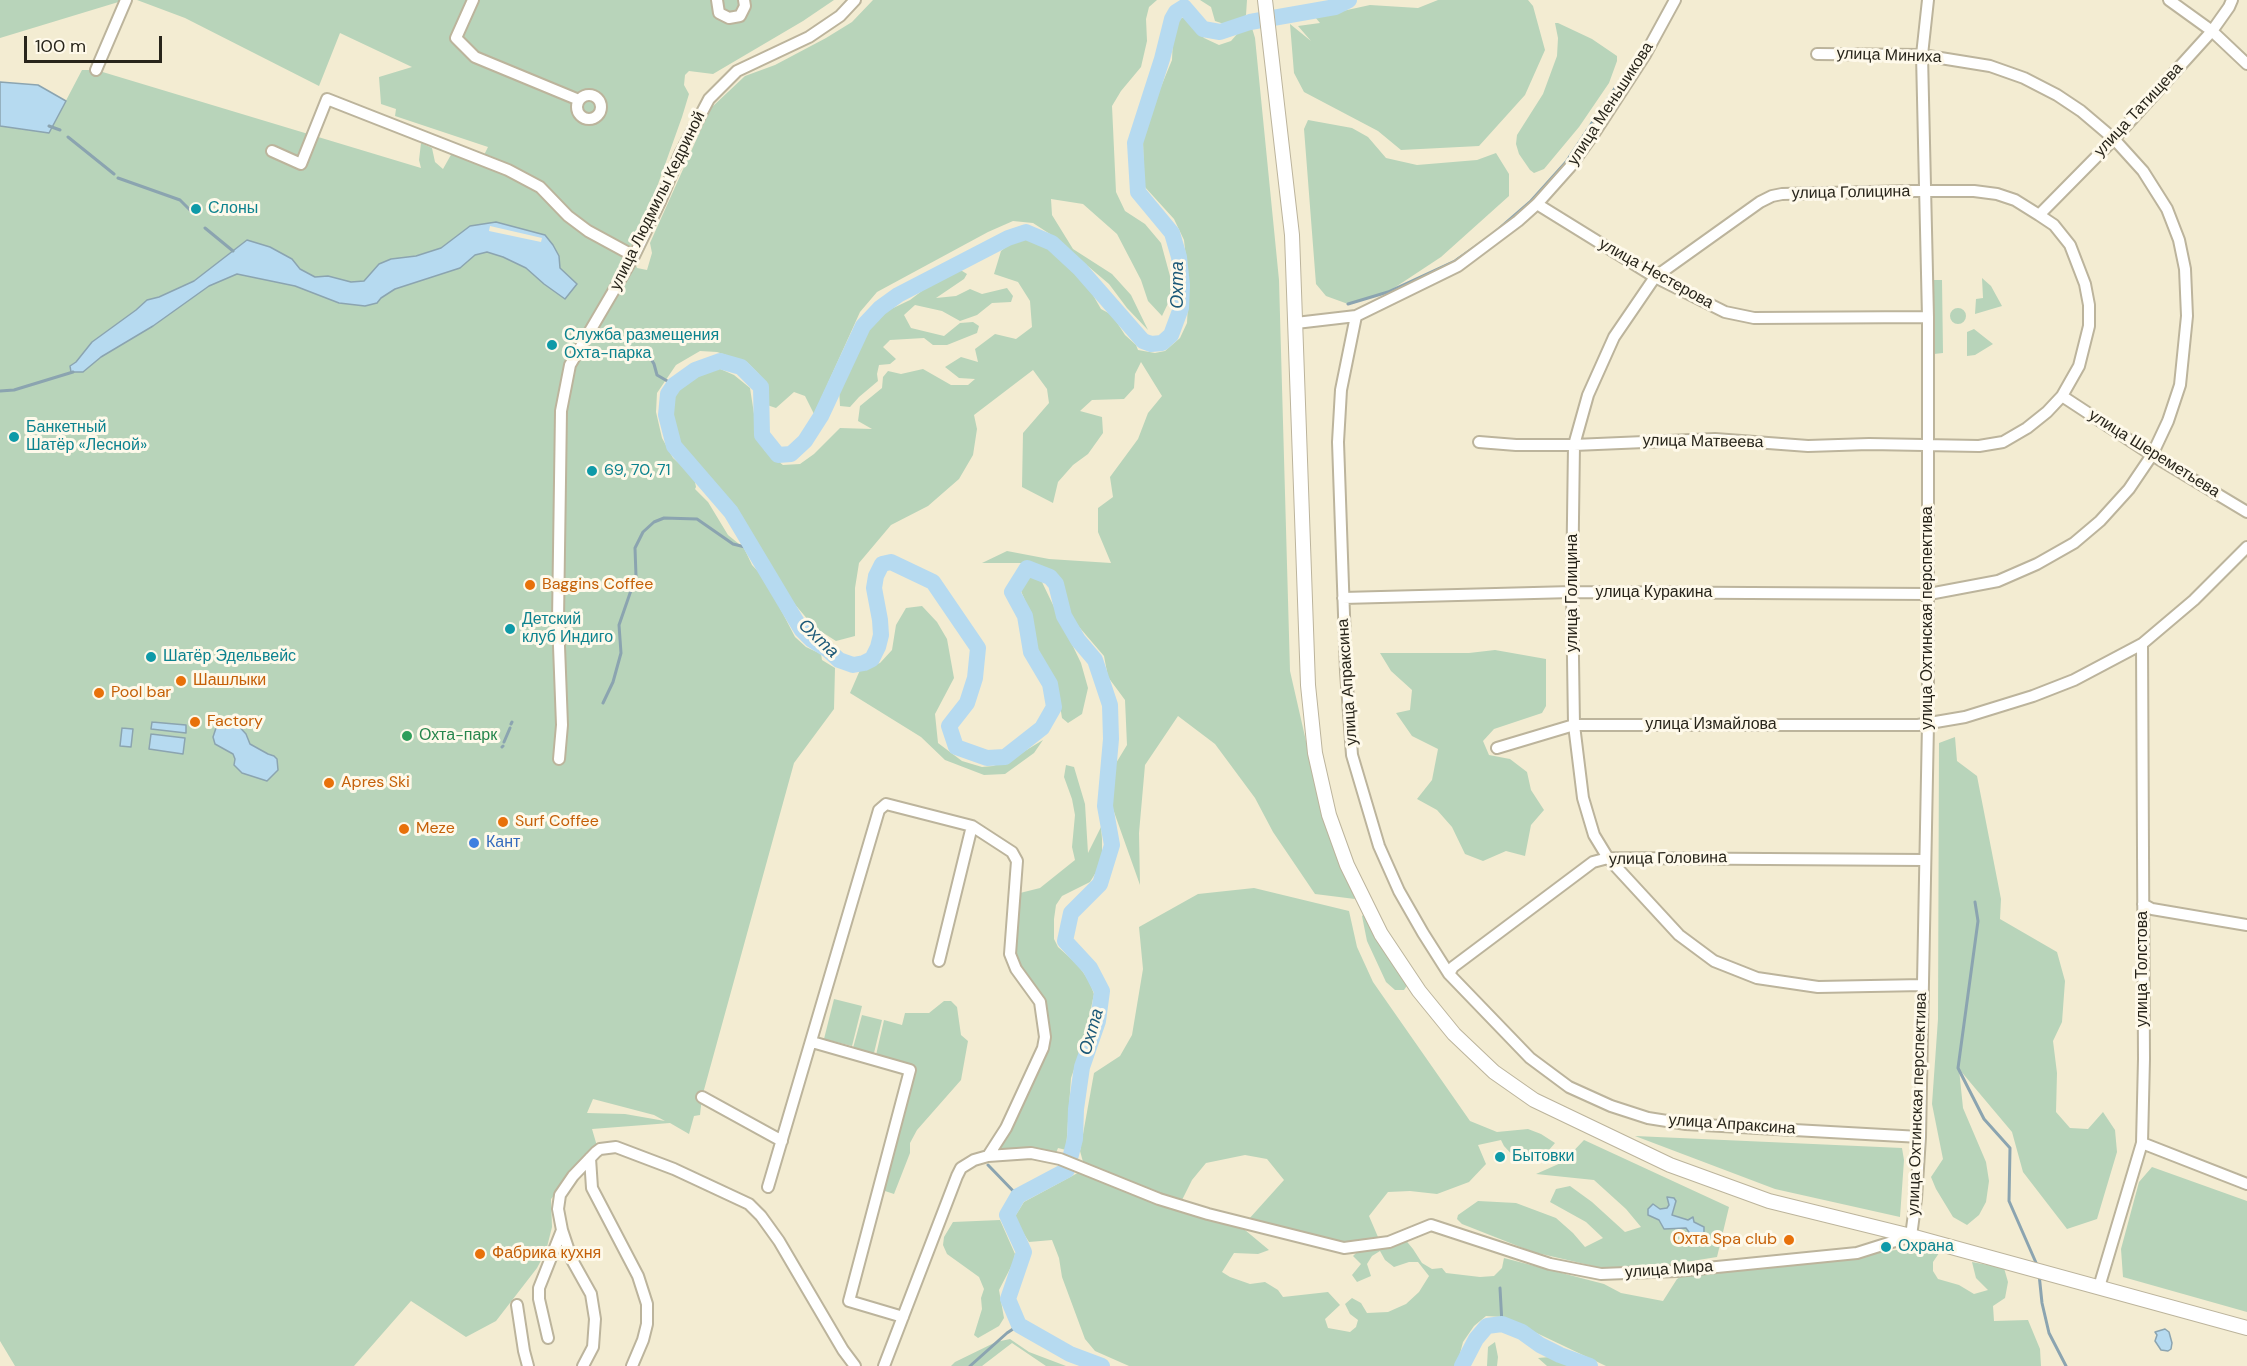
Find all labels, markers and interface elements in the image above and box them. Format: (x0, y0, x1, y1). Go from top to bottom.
scale bar (27, 24, 165, 62)
text: 100 m (35, 34, 86, 58)
street label: улица Меньшикова (1564, 39, 1658, 169)
street label: улица Миниха (1836, 45, 1942, 67)
street label: улица Татищева (2091, 59, 2187, 161)
street label: улица Людмилы Кедриной (606, 109, 710, 293)
street label: улица Голицина (1792, 182, 1910, 204)
place label: Слоны (208, 199, 258, 219)
marker: Слоны (189, 202, 203, 216)
street label: улица Нестерова (1595, 235, 1717, 313)
water label: Охта (1167, 261, 1189, 309)
place label: Служба размещения Охта-парка (564, 326, 719, 364)
marker: Служба размещения Охта-парка (545, 338, 559, 352)
street label: улица Шереметьева (2085, 406, 2223, 502)
place label: Банкетный Шатёр «Лесной» (26, 418, 147, 456)
marker: Банкетный Шатёр «Лесной» (7, 430, 21, 444)
street label: улица Матвеева (1642, 431, 1764, 453)
place label: 69, 70, 71 (604, 461, 670, 481)
marker: 69, 70, 71 (585, 464, 599, 478)
street label: улица Охтинская перспектива (1918, 506, 1938, 730)
street label: улица Голицина (1563, 534, 1583, 652)
place label: Baggins Coffee (542, 575, 653, 595)
marker: Baggins Coffee (523, 578, 537, 592)
street label: улица Куракина (1596, 583, 1712, 603)
place label: Детский клуб Индиго (522, 610, 613, 648)
water label: Охта (793, 615, 843, 663)
street label: улица Апраксина (1334, 618, 1362, 746)
marker: Детский клуб Индиго (503, 622, 517, 636)
place label: Шатёр Эдельвейс (163, 647, 296, 667)
marker: Шатёр Эдельвейс (144, 650, 158, 664)
place label: Шашлыки (193, 671, 266, 691)
marker: Шашлыки (174, 674, 188, 688)
place label: Pool bar (111, 683, 171, 703)
marker: Pool bar (92, 686, 106, 700)
place label: Factory (207, 712, 263, 732)
marker: Factory (188, 715, 202, 729)
street label: улица Измайлова (1645, 715, 1777, 735)
place label: Охта-парк (419, 726, 497, 746)
marker: Охта-парк (400, 729, 414, 743)
place label: Apres Ski (341, 773, 410, 793)
marker: Apres Ski (322, 776, 336, 790)
place label: Surf Coffee (515, 812, 599, 832)
marker: Surf Coffee (496, 815, 510, 829)
place label: Meze (416, 819, 455, 839)
marker: Meze (397, 822, 411, 836)
place label: Кант (486, 833, 520, 853)
marker: Кант (467, 836, 481, 850)
street label: улица Головина (1609, 848, 1727, 870)
street label: улица Толстова (2133, 911, 2153, 1027)
street label: улица Охтинская перспектива (1905, 992, 1931, 1216)
water label: Охта (1075, 1006, 1109, 1058)
street label: улица Апраксина (1668, 1111, 1796, 1139)
place label: Бытовки (1512, 1147, 1574, 1167)
marker: Бытовки (1493, 1150, 1507, 1164)
place label: Охта Spa club (1672, 1230, 1777, 1250)
marker: Охта Spa club (1782, 1233, 1796, 1247)
place label: Охрана (1898, 1237, 1954, 1257)
marker: Охрана (1879, 1240, 1893, 1254)
place label: Фабрика кухня (492, 1244, 601, 1264)
marker: Фабрика кухня (473, 1247, 487, 1261)
street label: улица Мира (1624, 1257, 1714, 1283)

